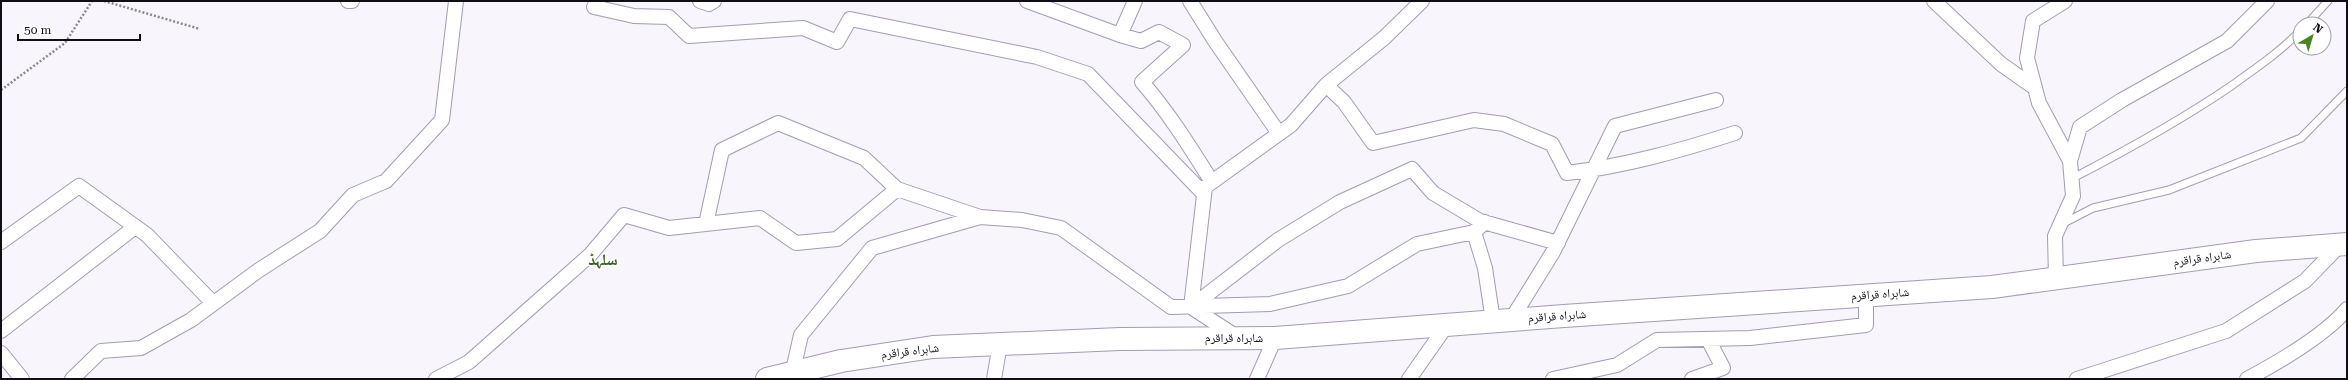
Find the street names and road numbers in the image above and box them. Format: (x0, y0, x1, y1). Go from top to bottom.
street label: شاہراہ قراقرم (2172, 247, 2232, 270)
street label: شاہراہ قراقرم (1850, 285, 1910, 304)
street label: شاہراہ قراقرم (1527, 307, 1587, 326)
street label: شاہراہ قراقرم (1205, 331, 1263, 346)
street label: شاہراہ قراقرم (880, 340, 940, 362)

